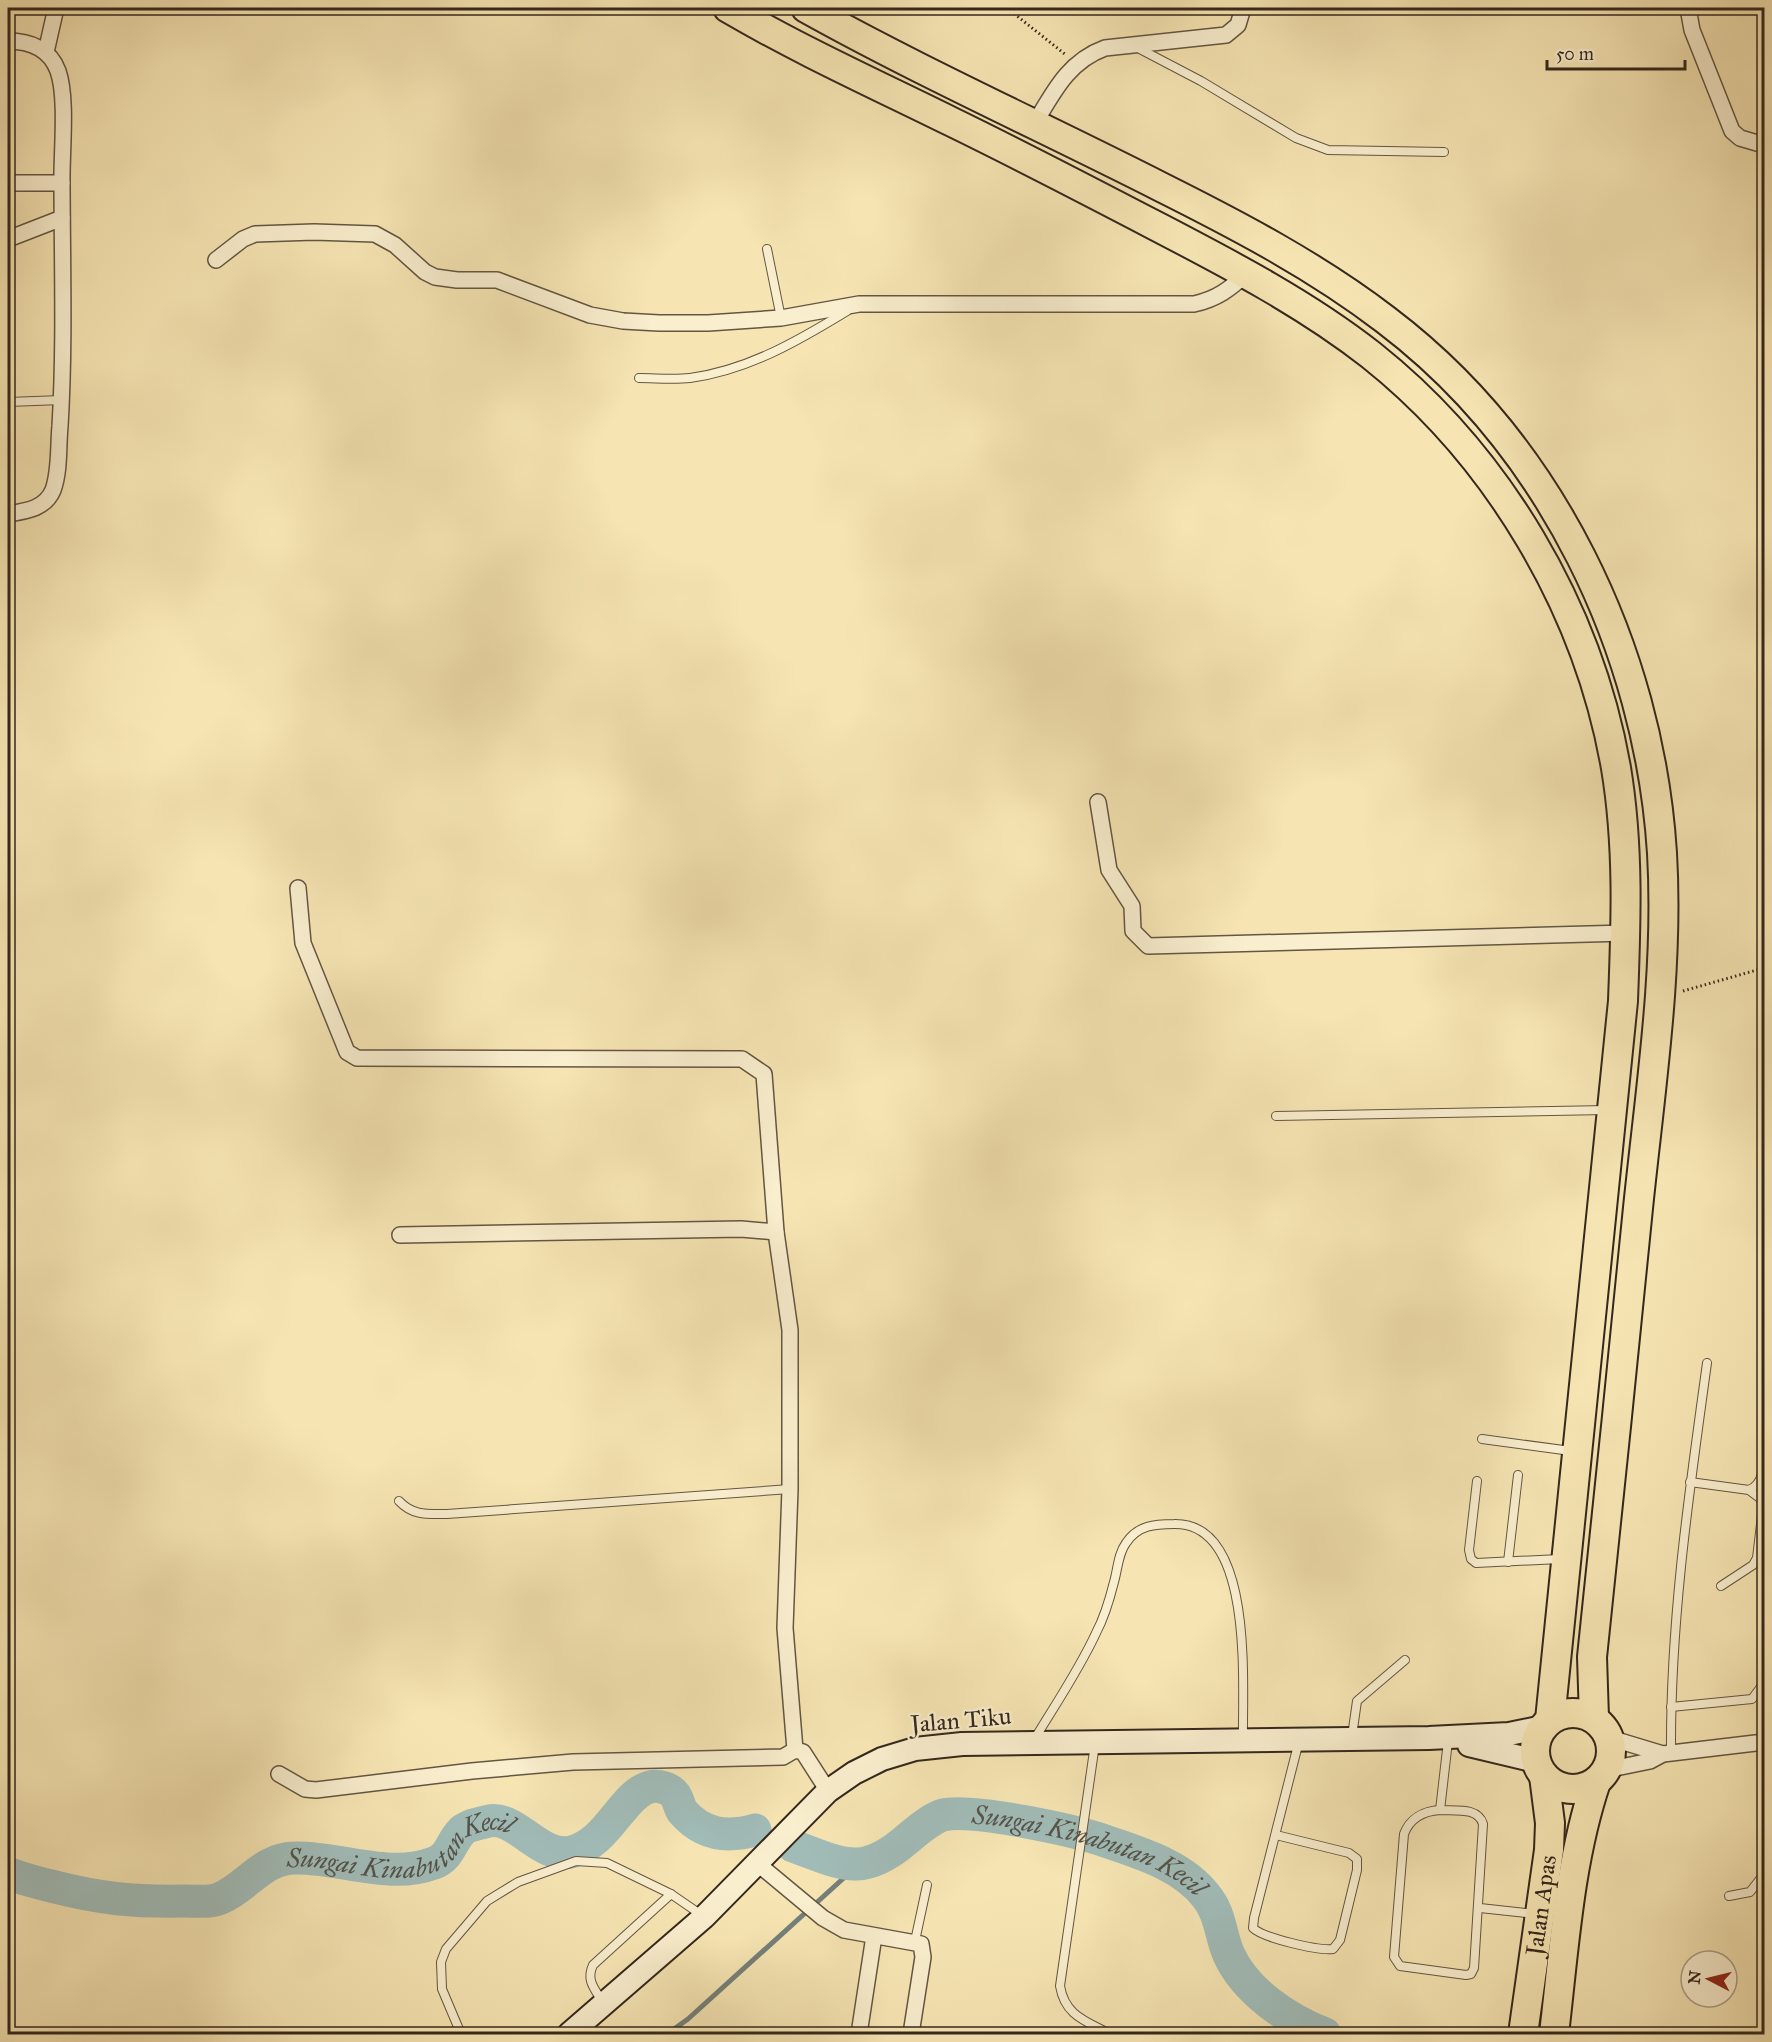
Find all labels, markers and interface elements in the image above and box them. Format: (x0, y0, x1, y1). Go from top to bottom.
scale bar (1547, 33, 1685, 71)
text: 50 m (1556, 43, 1594, 65)
street label: Jalan Tiku (906, 1701, 1013, 1740)
water label: Sungai Kinabutan Kecil (970, 1798, 1215, 1904)
water label: Sungai Kinabutan Kecil (285, 1804, 522, 1885)
street label: Jalan Apas (1519, 1853, 1563, 1960)
north arrow (1679, 1949, 1739, 2009)
text: N (1684, 1969, 1705, 1985)

